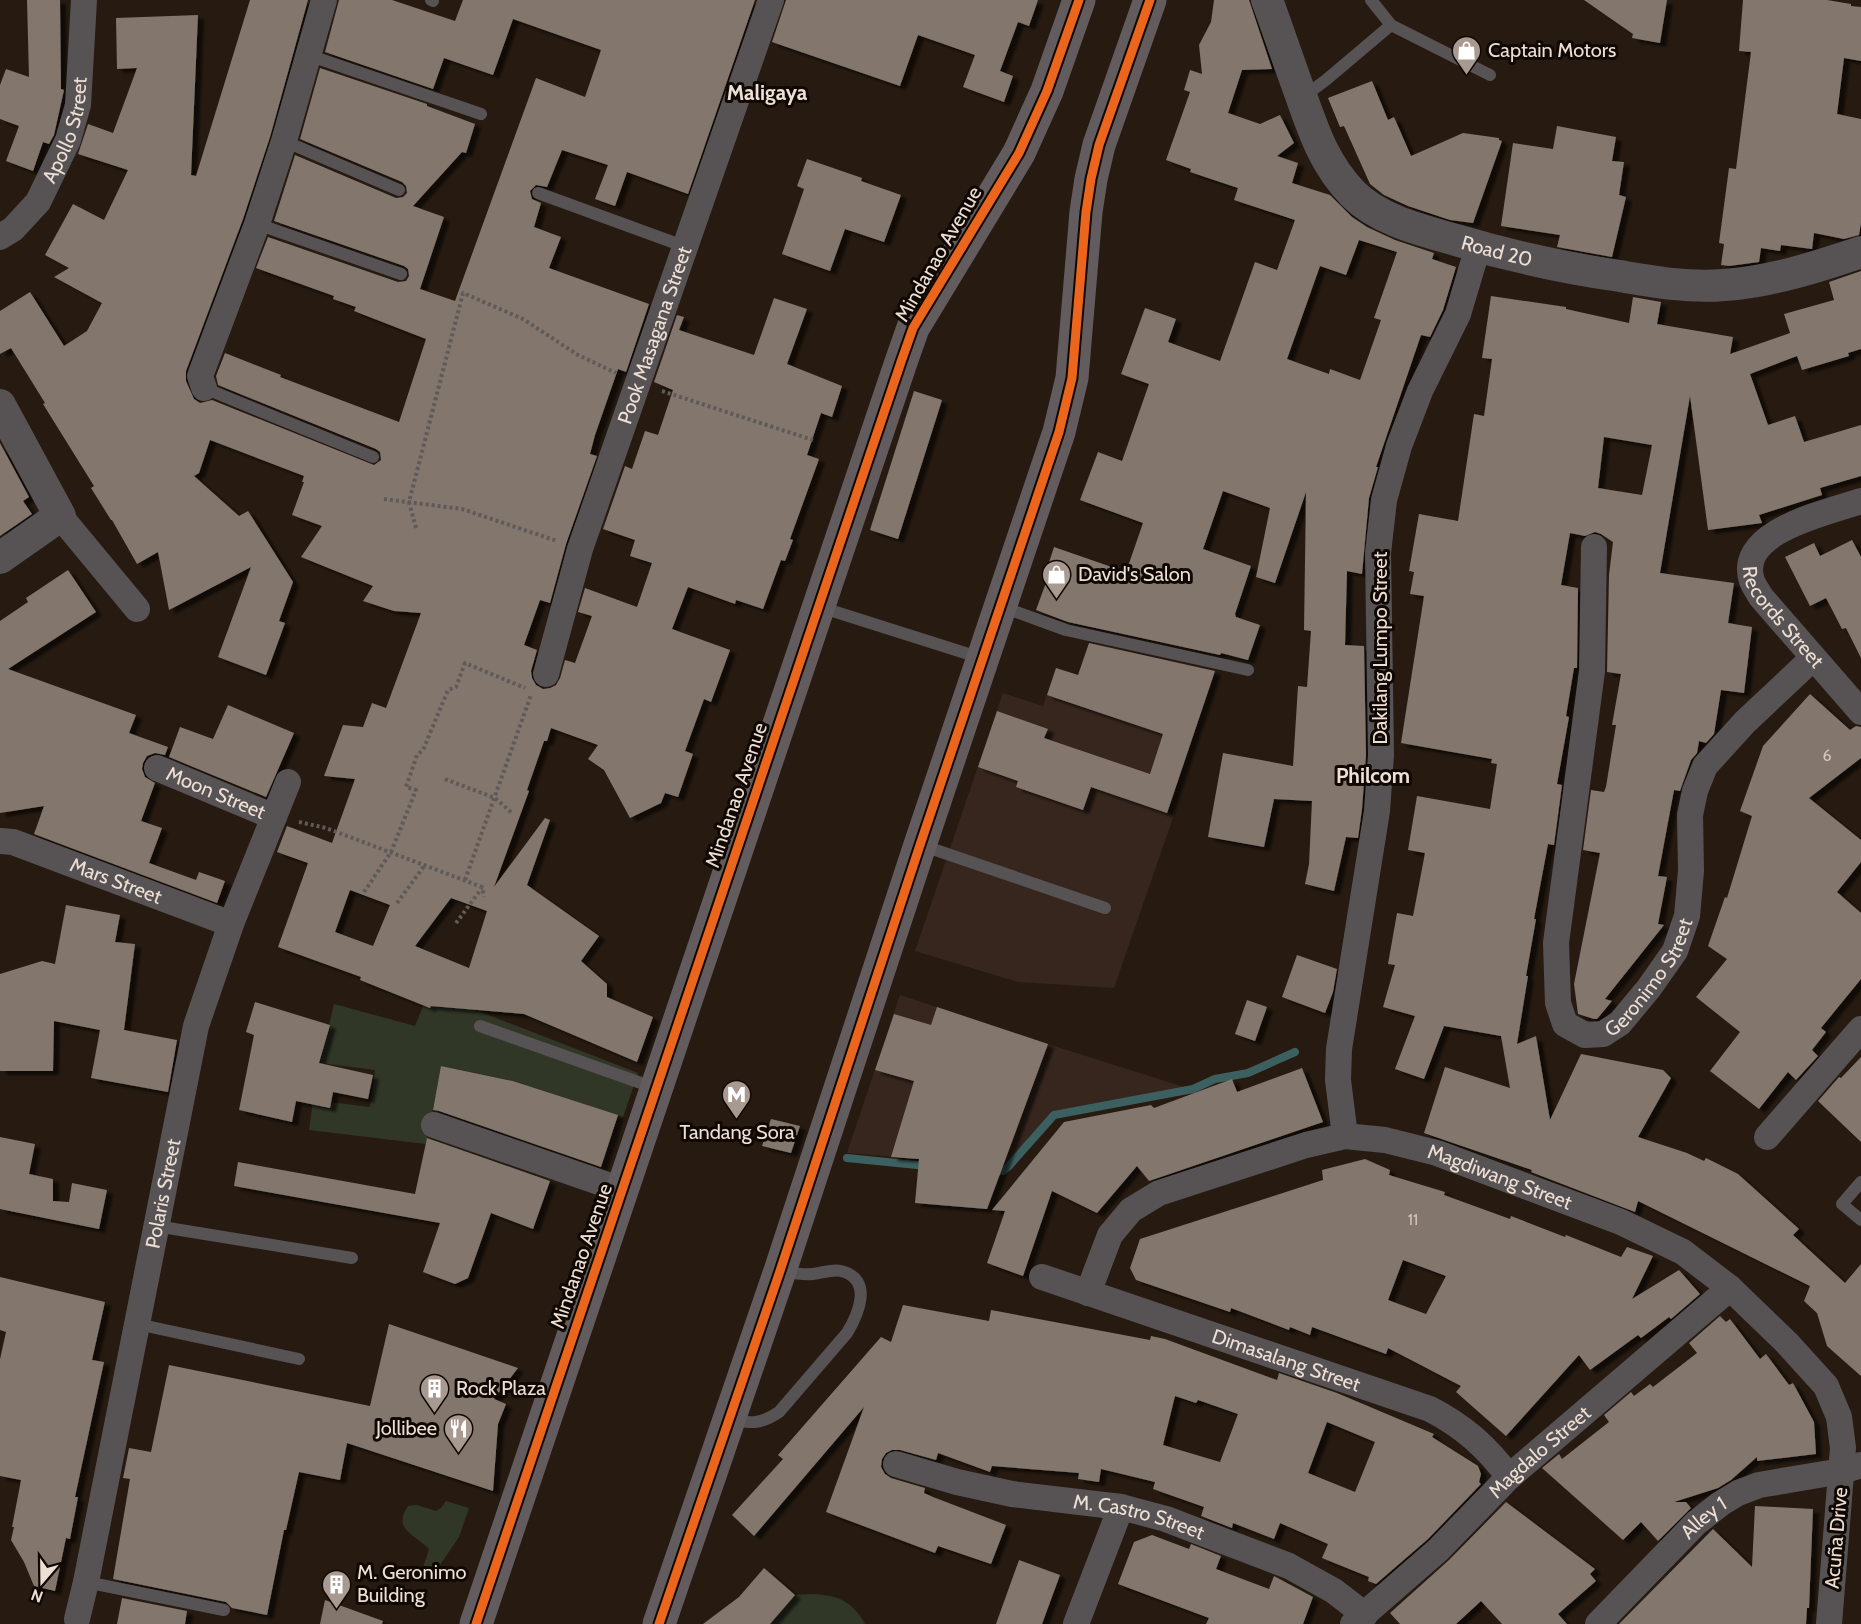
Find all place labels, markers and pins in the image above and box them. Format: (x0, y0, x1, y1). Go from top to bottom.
shop icon: Captain Motors (1451, 34, 1483, 76)
place label: Captain Motors (1488, 38, 1616, 62)
shop icon: David's Salon (1041, 558, 1073, 600)
place label: David's Salon (1078, 562, 1191, 586)
metro station icon: Tandang Sora (721, 1078, 753, 1120)
place label: Tandang Sora (679, 1120, 795, 1144)
building icon: Rock Plaza (419, 1372, 451, 1414)
place label: Rock Plaza (456, 1376, 546, 1400)
restaurant icon: Jollibee (442, 1412, 474, 1454)
place label: Jollibee (375, 1416, 437, 1440)
place label: M. Geronimo Building (357, 1560, 467, 1607)
building icon: M. Geronimo Building (320, 1568, 352, 1610)

